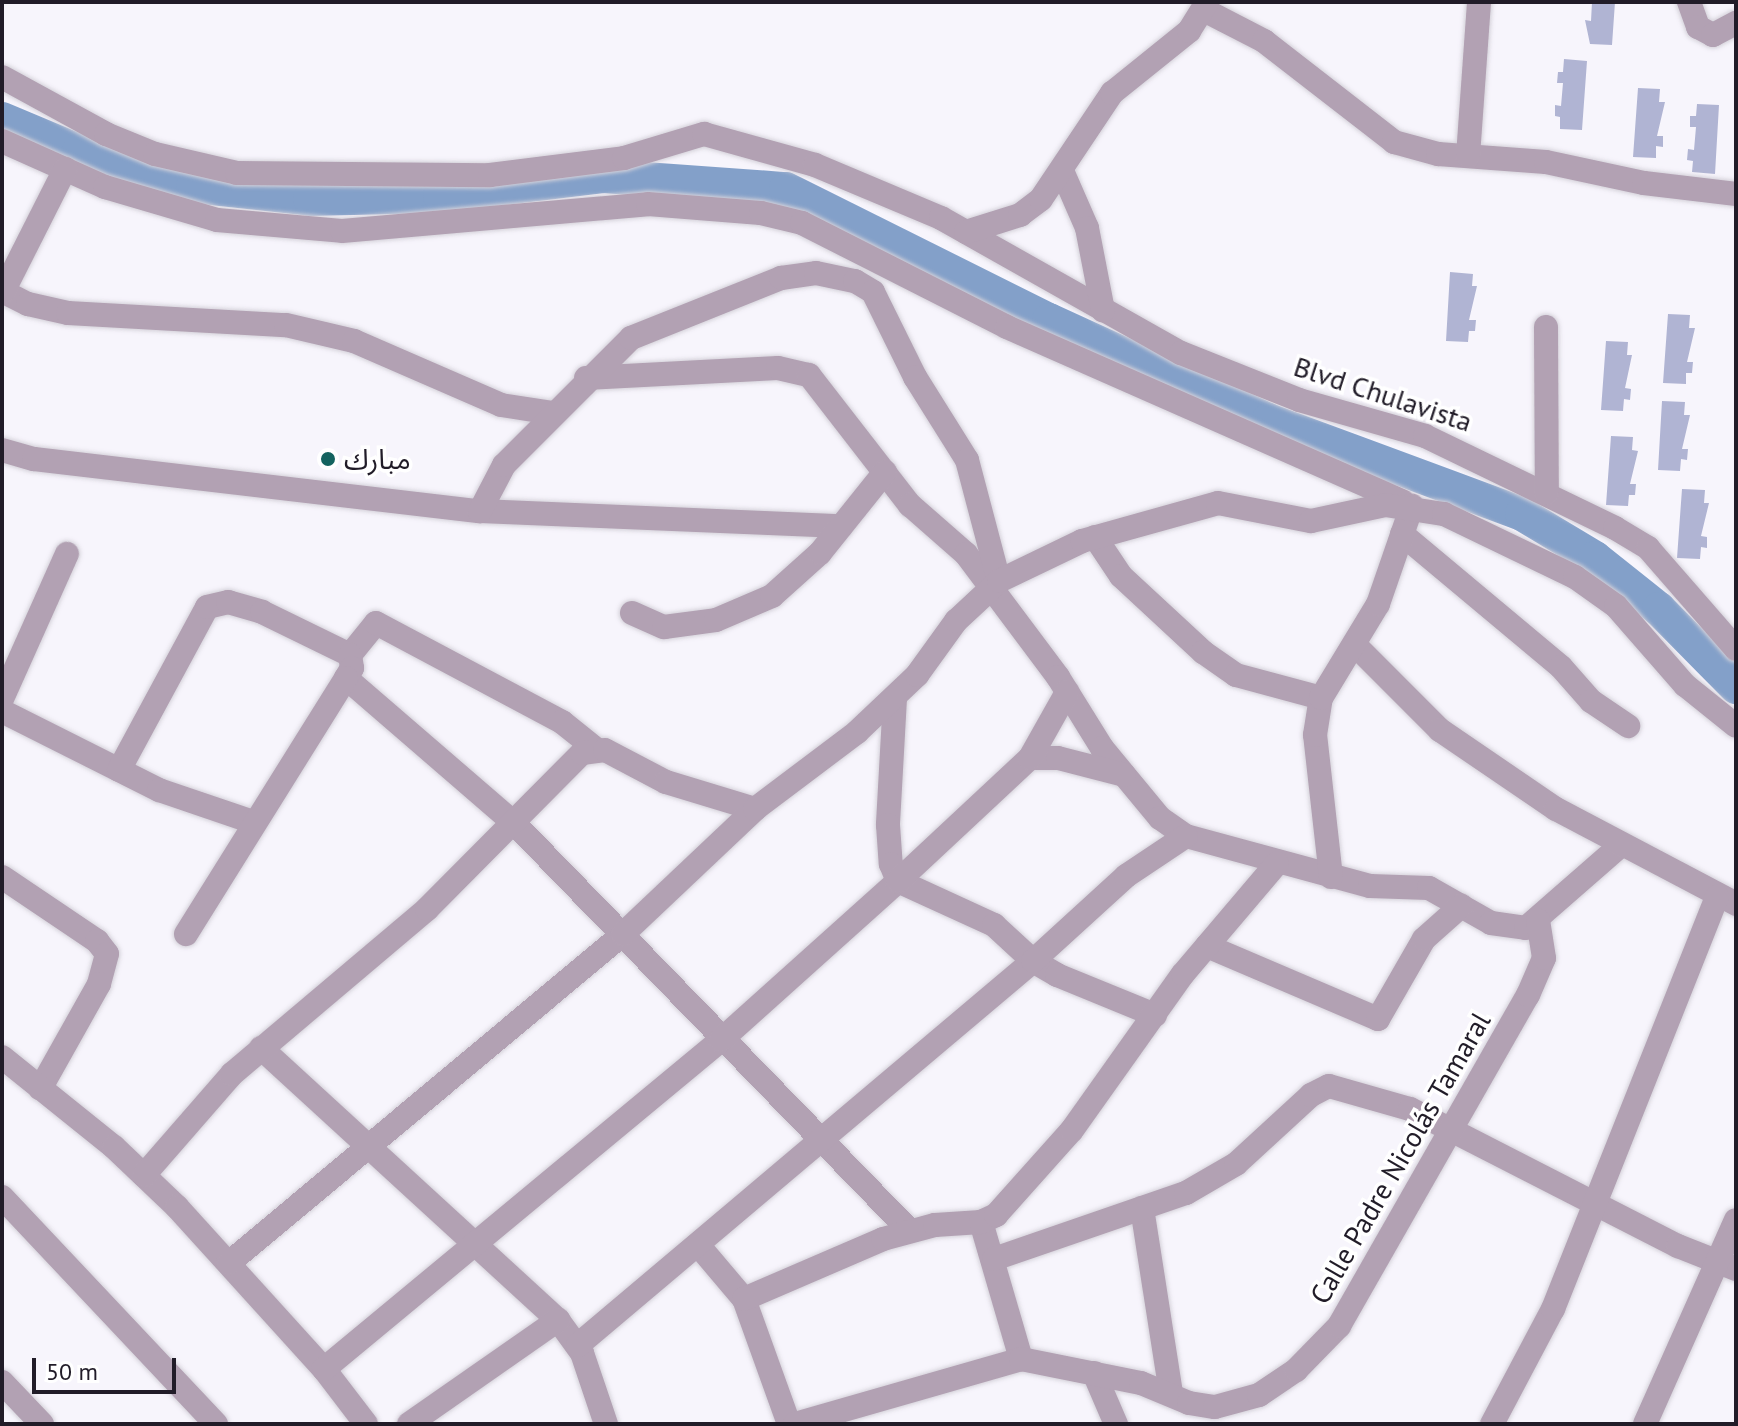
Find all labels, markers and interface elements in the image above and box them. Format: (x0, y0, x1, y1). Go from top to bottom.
street label: Blvd Chulavista (1290, 349, 1476, 439)
place label: مبارك (344, 442, 411, 476)
marker: مبارك (319, 450, 337, 468)
street label: Calle Padre Nicolás Tamaral (1303, 1006, 1497, 1310)
scale bar (36, 1342, 180, 1392)
text: 50 m (46, 1356, 98, 1387)

